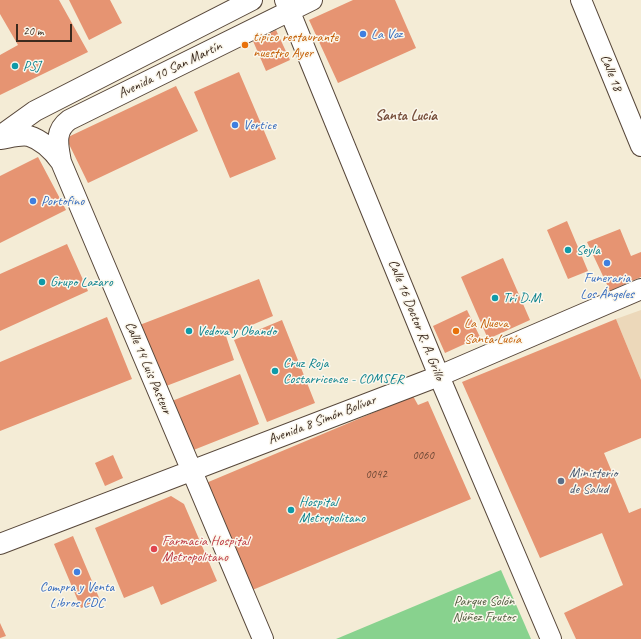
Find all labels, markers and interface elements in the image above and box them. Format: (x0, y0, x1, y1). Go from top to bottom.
scale bar (18, 16, 74, 42)
text: 20 m (23, 23, 43, 39)
place label: La Voz (371, 26, 402, 42)
place label: tipico restaurante nuestro Ayer (253, 29, 338, 62)
marker: La Voz (358, 29, 368, 39)
street label: Avenida 10 San Martín (116, 38, 224, 102)
marker: tipico restaurante nuestro Ayer (240, 40, 250, 50)
street label: Calle 18 (596, 52, 626, 94)
place label: PSJ (23, 58, 40, 74)
marker: PSJ (10, 61, 20, 71)
district label: Santa Lucía (375, 107, 437, 125)
place label: Vertice (243, 117, 276, 133)
marker: Vertice (230, 120, 240, 130)
place label: Portofino (41, 193, 84, 209)
marker: Portofino (28, 196, 38, 206)
place label: Seyla (576, 242, 600, 258)
marker: Seyla (563, 245, 573, 255)
street label: Calle 16 Doctor R. A. Grillo (384, 257, 448, 383)
marker: Funeraria Los Ángeles (602, 258, 612, 268)
place label: Funeraria Los Ángeles (580, 270, 634, 302)
place label: Grupo Lazaro (50, 274, 113, 290)
marker: Grupo Lazaro (37, 277, 47, 287)
place label: Tri D.M. (503, 290, 543, 306)
marker: Tri D.M. (490, 293, 500, 303)
place label: La Nueva Santa Lucía (464, 315, 521, 348)
street label: Calle 14 Luis Pasteur (121, 319, 175, 417)
place label: Vedova y Obando (197, 323, 276, 339)
marker: Vedova y Obando (184, 326, 194, 336)
marker: La Nueva Santa Lucía (451, 326, 461, 336)
place label: Cruz Roja Costarricense - COMSER (283, 355, 404, 388)
marker: Cruz Roja Costarricense - COMSER (270, 366, 280, 376)
street label: Avenida 8 Simón Bolívar (266, 392, 378, 448)
house number: 0060 (412, 449, 434, 463)
place label: Ministerio de Salud (569, 465, 617, 498)
house number: 0042 (365, 468, 387, 482)
marker: Ministerio de Salud (556, 476, 566, 486)
place label: Hospital Metropolitano (299, 494, 365, 526)
marker: Hospital Metropolitano (286, 505, 296, 515)
place label: Farmacia Hospital Metropolitano (162, 533, 249, 566)
marker: Farmacia Hospital Metropolitano (149, 544, 159, 554)
marker: Compra y Venta Libros CDC (72, 567, 82, 577)
place label: Compra y Venta Libros CDC (40, 579, 114, 612)
park label: Parque Solón Núñez Frutos (453, 593, 515, 626)

